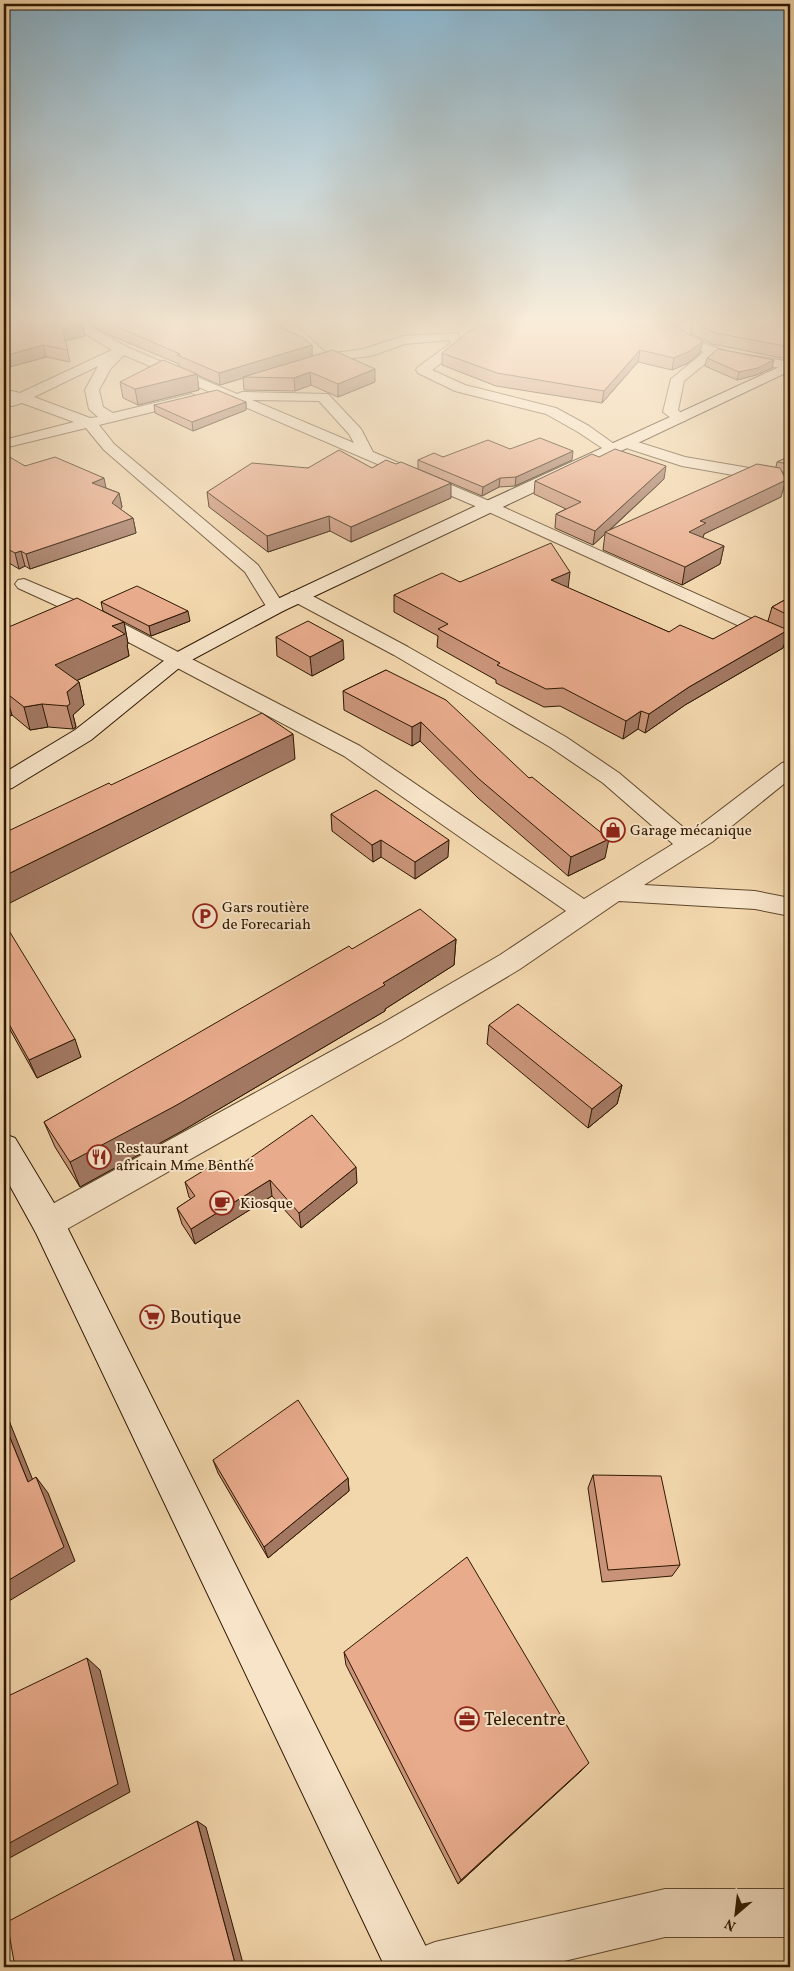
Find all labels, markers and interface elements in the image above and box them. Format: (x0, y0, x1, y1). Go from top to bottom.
shop icon: Garage mécanique (600, 817, 626, 843)
place label: Garage mécanique (630, 821, 752, 842)
place label: Gars routière de Forecariah (222, 898, 311, 936)
parking icon: Gars routière de Forecariah (192, 903, 218, 929)
place label: Restaurant africain Mme Benthé (116, 1139, 254, 1177)
restaurant icon: Restaurant africain Mme Benthé (86, 1144, 112, 1170)
cafe icon: Kiosque (209, 1190, 235, 1216)
place label: Kiosque (240, 1194, 293, 1215)
supermarket icon: Boutique (139, 1304, 165, 1330)
place label: Boutique (170, 1306, 241, 1331)
office icon: Telecentre (454, 1706, 480, 1732)
place label: Telecentre (484, 1708, 565, 1733)
north arrow (712, 1888, 762, 1938)
text: N (722, 1913, 740, 1935)

